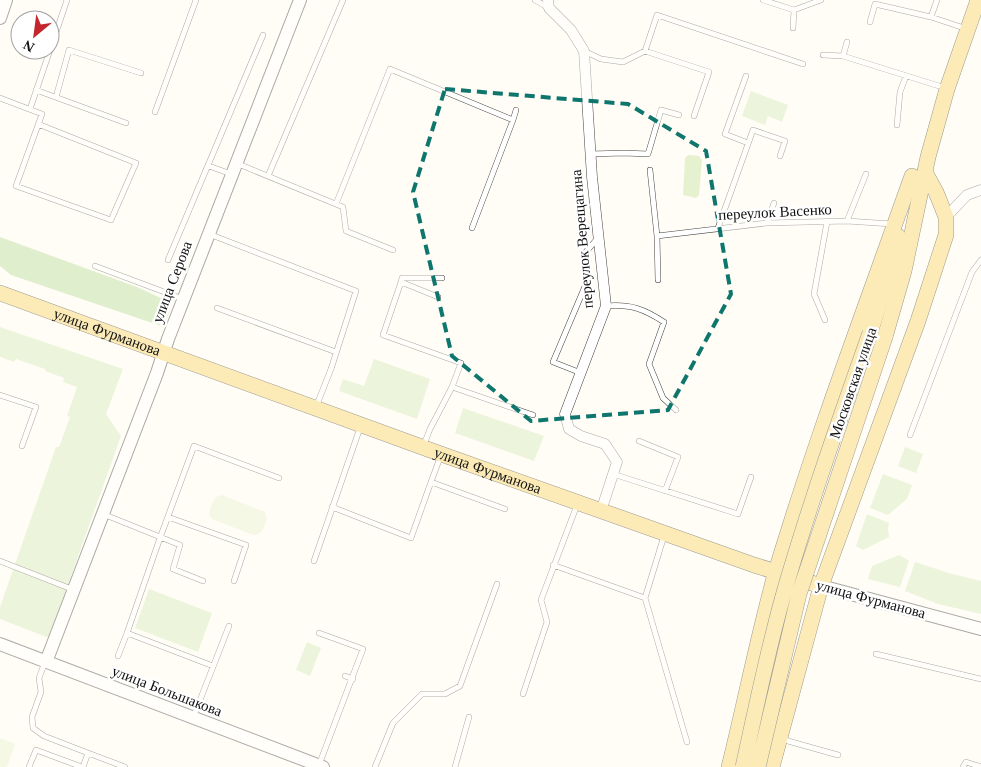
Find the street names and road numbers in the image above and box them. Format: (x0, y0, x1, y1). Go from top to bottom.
street label: переулок Верещагина (568, 169, 596, 309)
street label: переулок Васенко (718, 201, 832, 223)
street label: улица Серова (149, 239, 195, 325)
street label: улица Фурманова (51, 305, 163, 359)
street label: Московская улица (826, 325, 880, 441)
street label: улица Фурманова (432, 444, 544, 497)
street label: улица Фурманова (815, 577, 928, 621)
street label: улица Большакова (110, 663, 225, 720)

